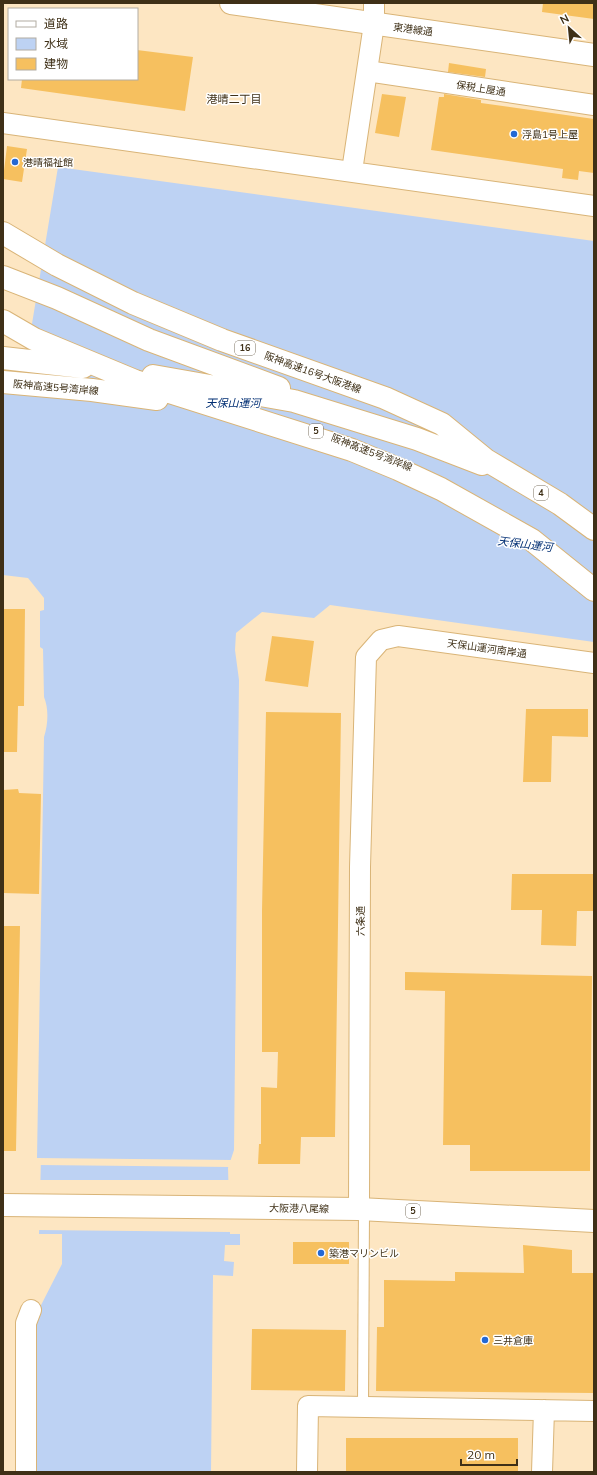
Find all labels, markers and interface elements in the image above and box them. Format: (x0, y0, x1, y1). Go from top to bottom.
legend (8, 8, 138, 80)
north arrow (549, 8, 589, 48)
text: N (558, 11, 571, 27)
text: 道路 (44, 16, 68, 31)
street label: 東港線通 (392, 20, 434, 39)
text: 水域 (44, 36, 68, 51)
text: 建物 (44, 56, 68, 71)
street label: 保税上屋通 (455, 78, 507, 99)
district label: 港晴二丁目 (207, 92, 262, 106)
place label: 浮島1号上屋 (522, 128, 578, 141)
marker: 浮島1号上屋 (509, 129, 519, 139)
place label: 港晴福祉館 (23, 156, 73, 169)
marker: 港晴福祉館 (10, 157, 20, 167)
road number: 16 (235, 341, 255, 355)
street label: 阪神高速16号大阪港線 (263, 349, 363, 396)
street label: 阪神高速5号湾岸線 (13, 377, 99, 398)
water label: 天保山運河 (206, 396, 262, 410)
road number: 5 (309, 424, 323, 438)
street label: 阪神高速5号湾岸線 (329, 431, 414, 474)
road number: 4 (534, 486, 548, 500)
water label: 天保山運河 (497, 534, 555, 555)
street label: 天保山運河南岸通 (446, 636, 527, 660)
street label: 六条通 (354, 906, 367, 936)
street label: 大阪港八尾線 (269, 1201, 329, 1216)
road number: 5 (406, 1204, 420, 1218)
place label: 築港マリンビル (329, 1247, 399, 1260)
marker: 築港マリンビル (316, 1248, 326, 1258)
place label: 三井倉庫 (493, 1334, 533, 1347)
marker: 三井倉庫 (480, 1335, 490, 1345)
scale bar (461, 1441, 517, 1467)
text: 20 m (467, 1447, 495, 1462)

